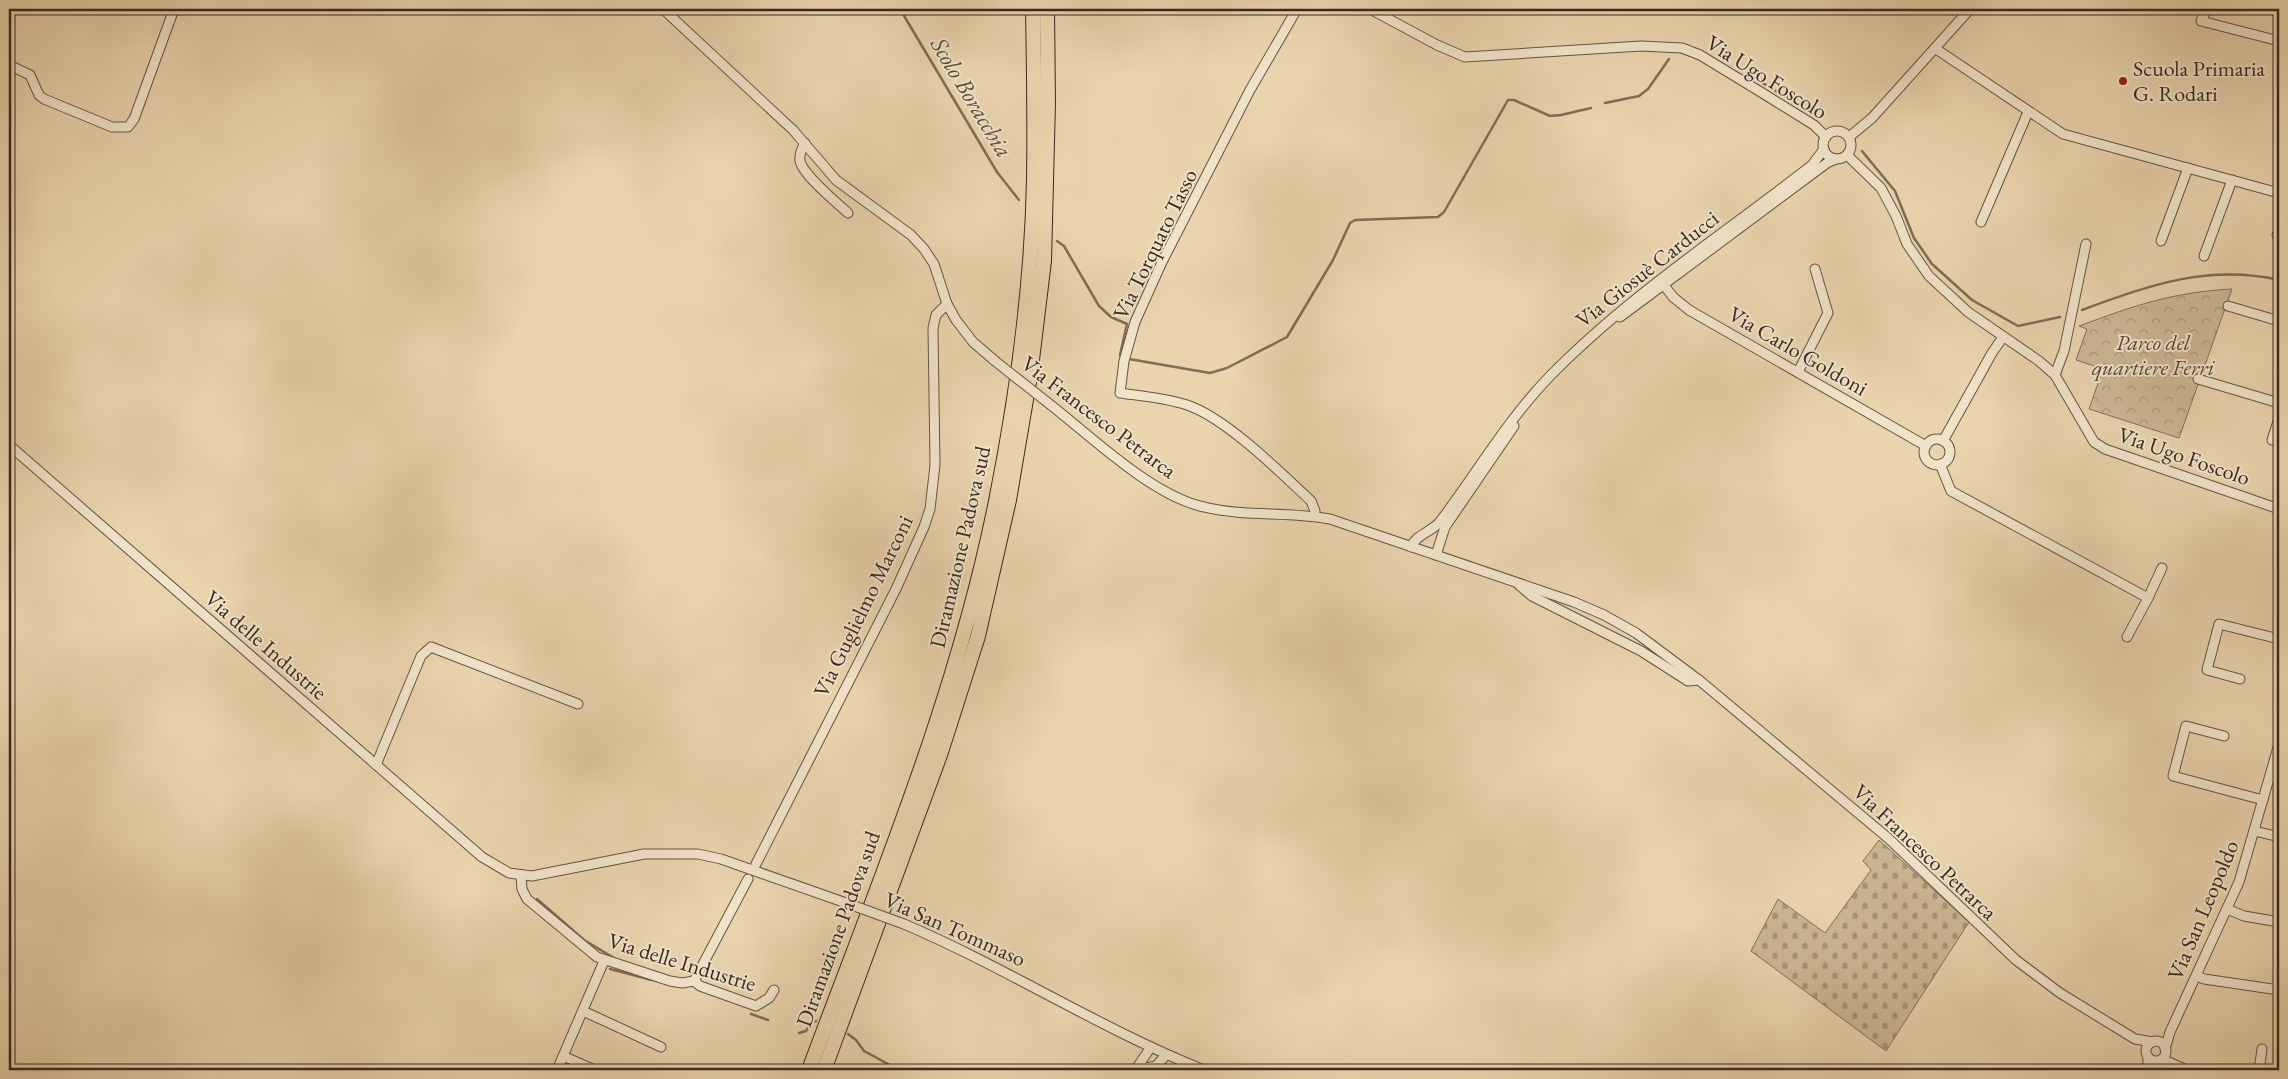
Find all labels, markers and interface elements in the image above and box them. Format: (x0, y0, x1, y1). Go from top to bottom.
street label: Via Ugo Foscolo (1701, 28, 1833, 126)
water label: Scolo Boracchia (923, 30, 1020, 163)
place label: Scuola Primaria G. Rodari (2133, 54, 2265, 108)
marker: Scuola Primaria G. Rodari (2117, 75, 2129, 87)
street label: Via Torquato Tasso (1106, 164, 1204, 324)
street label: Via Giosuè Carducci (1569, 204, 1725, 334)
street label: Via Carlo Goldoni (1723, 299, 1873, 403)
park label: Parco del quartiere Ferri (2092, 328, 2216, 382)
street label: Via Francesco Petrarca (1015, 349, 1183, 485)
street label: Via Ugo Foscolo (2114, 420, 2254, 492)
street label: Diramazione Padova sud (923, 442, 998, 651)
street label: Via Guglielmo Marconi (806, 510, 920, 702)
street label: Via delle Industrie (199, 584, 334, 707)
street label: Via Francesco Petrarca (1847, 778, 2004, 927)
street label: Diramazione Padova sud (789, 826, 887, 1031)
street label: Via San Leopoldo (2160, 836, 2246, 984)
street label: Via San Tommaso (880, 885, 1031, 973)
street label: Via delle Industrie (604, 926, 760, 998)

